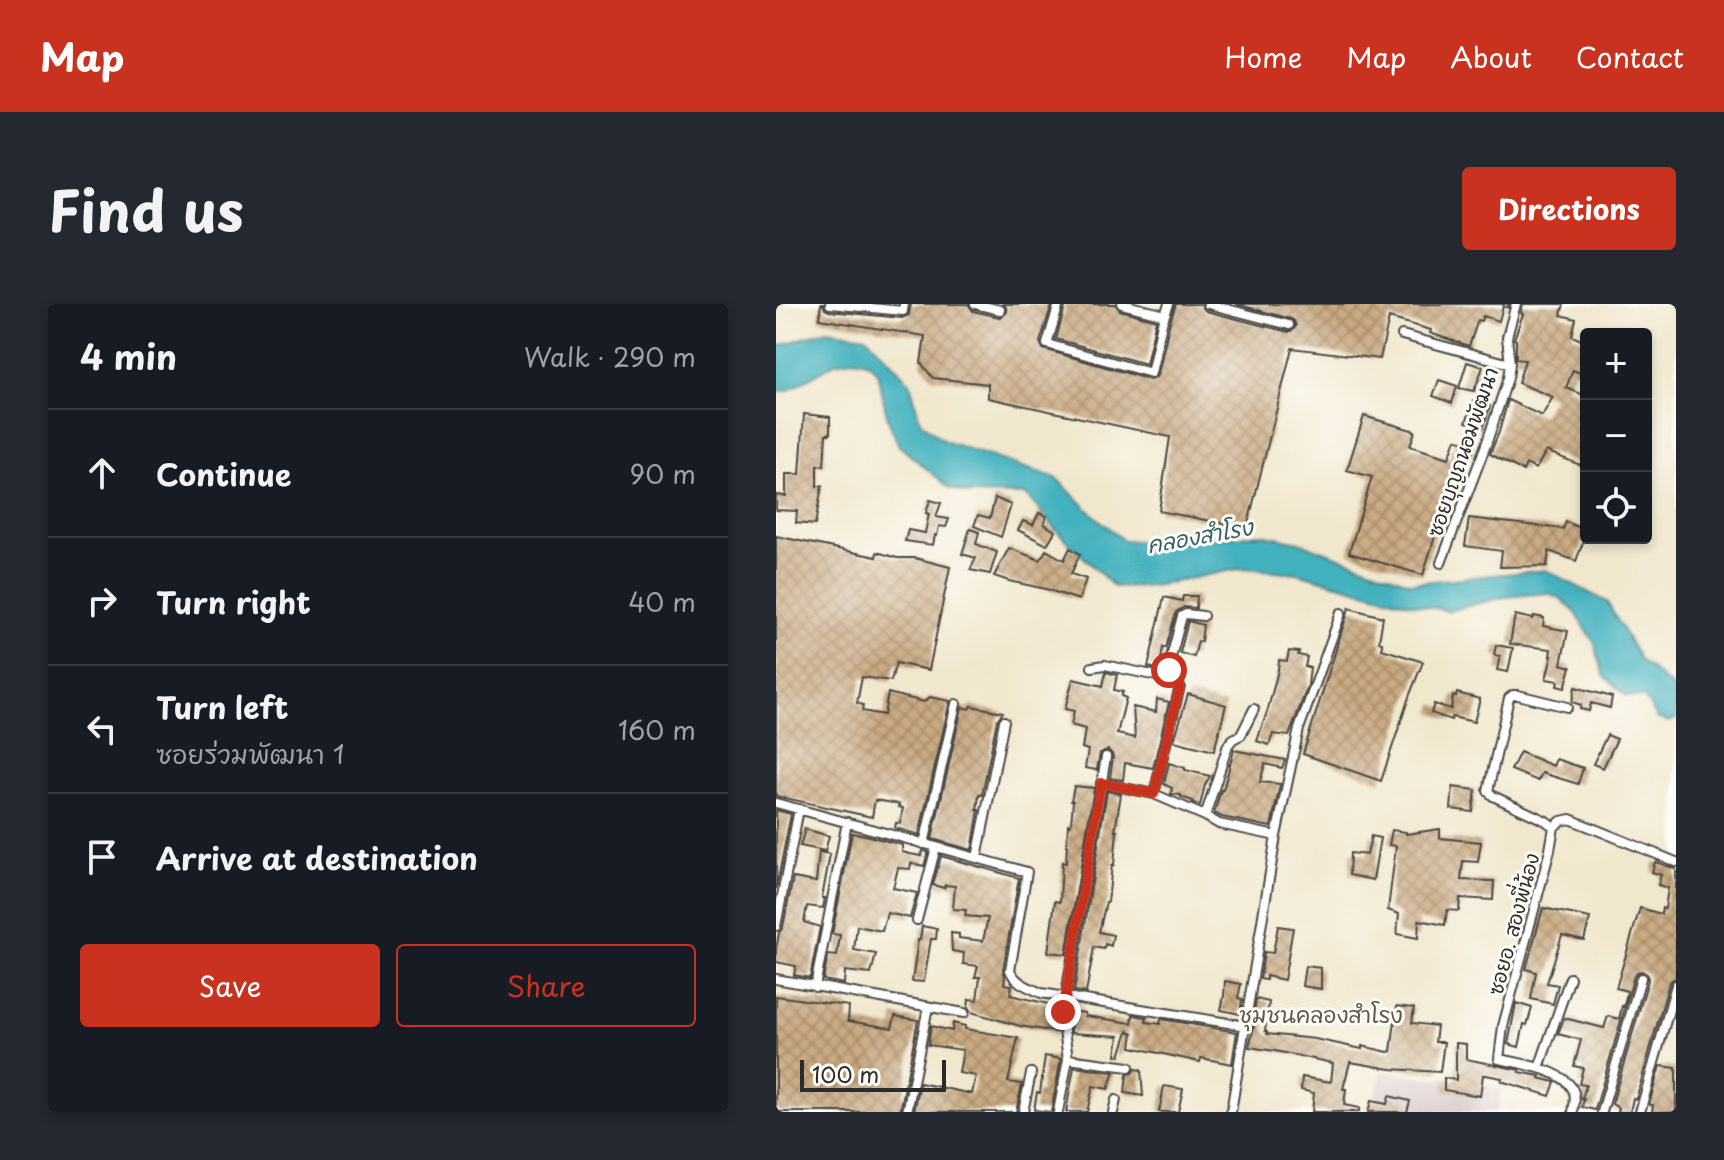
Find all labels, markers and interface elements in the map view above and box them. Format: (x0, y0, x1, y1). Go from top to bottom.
text: Map (40, 28, 124, 85)
text: Home (1224, 35, 1302, 78)
text: Map (1346, 35, 1406, 78)
text: About (1450, 35, 1532, 78)
text: Contact (1576, 35, 1684, 78)
text: Find us (48, 166, 244, 251)
button: Directions (1462, 167, 1676, 250)
map controls (1580, 328, 1652, 544)
button: + (1580, 328, 1652, 400)
text: 4 min (80, 330, 177, 382)
text: Walk · 290 m (524, 337, 696, 376)
street label: ซอยบุญถนอมพัฒนา (1419, 363, 1507, 541)
button: − (1580, 400, 1652, 472)
icon: ahead (80, 451, 124, 495)
text: Continue (156, 451, 291, 496)
text: 90 m (629, 454, 696, 493)
button: locate (1580, 472, 1652, 544)
water label: คลองสำโรง (1144, 509, 1257, 560)
icon: right (80, 579, 124, 623)
text: Turn right (156, 579, 311, 624)
text: 40 m (628, 582, 696, 621)
route start (1151, 652, 1187, 688)
text: Turn left (156, 684, 288, 729)
icon: left (80, 707, 124, 751)
text: 160 m (618, 710, 696, 749)
text: ซอยร่วมพัฒนา 1 (156, 734, 345, 773)
icon: arrive (80, 835, 124, 879)
text: Arrive at destination (156, 835, 478, 880)
street label: ซอยอ. สองพี่น้อง (1477, 849, 1546, 998)
button: Save (80, 944, 380, 1027)
button: Share (396, 944, 696, 1027)
route end (1045, 994, 1081, 1030)
district label: ชุมชนคลองสำโรง (1239, 997, 1403, 1032)
scale bar (800, 1056, 946, 1092)
text: 100 m (812, 1057, 879, 1090)

